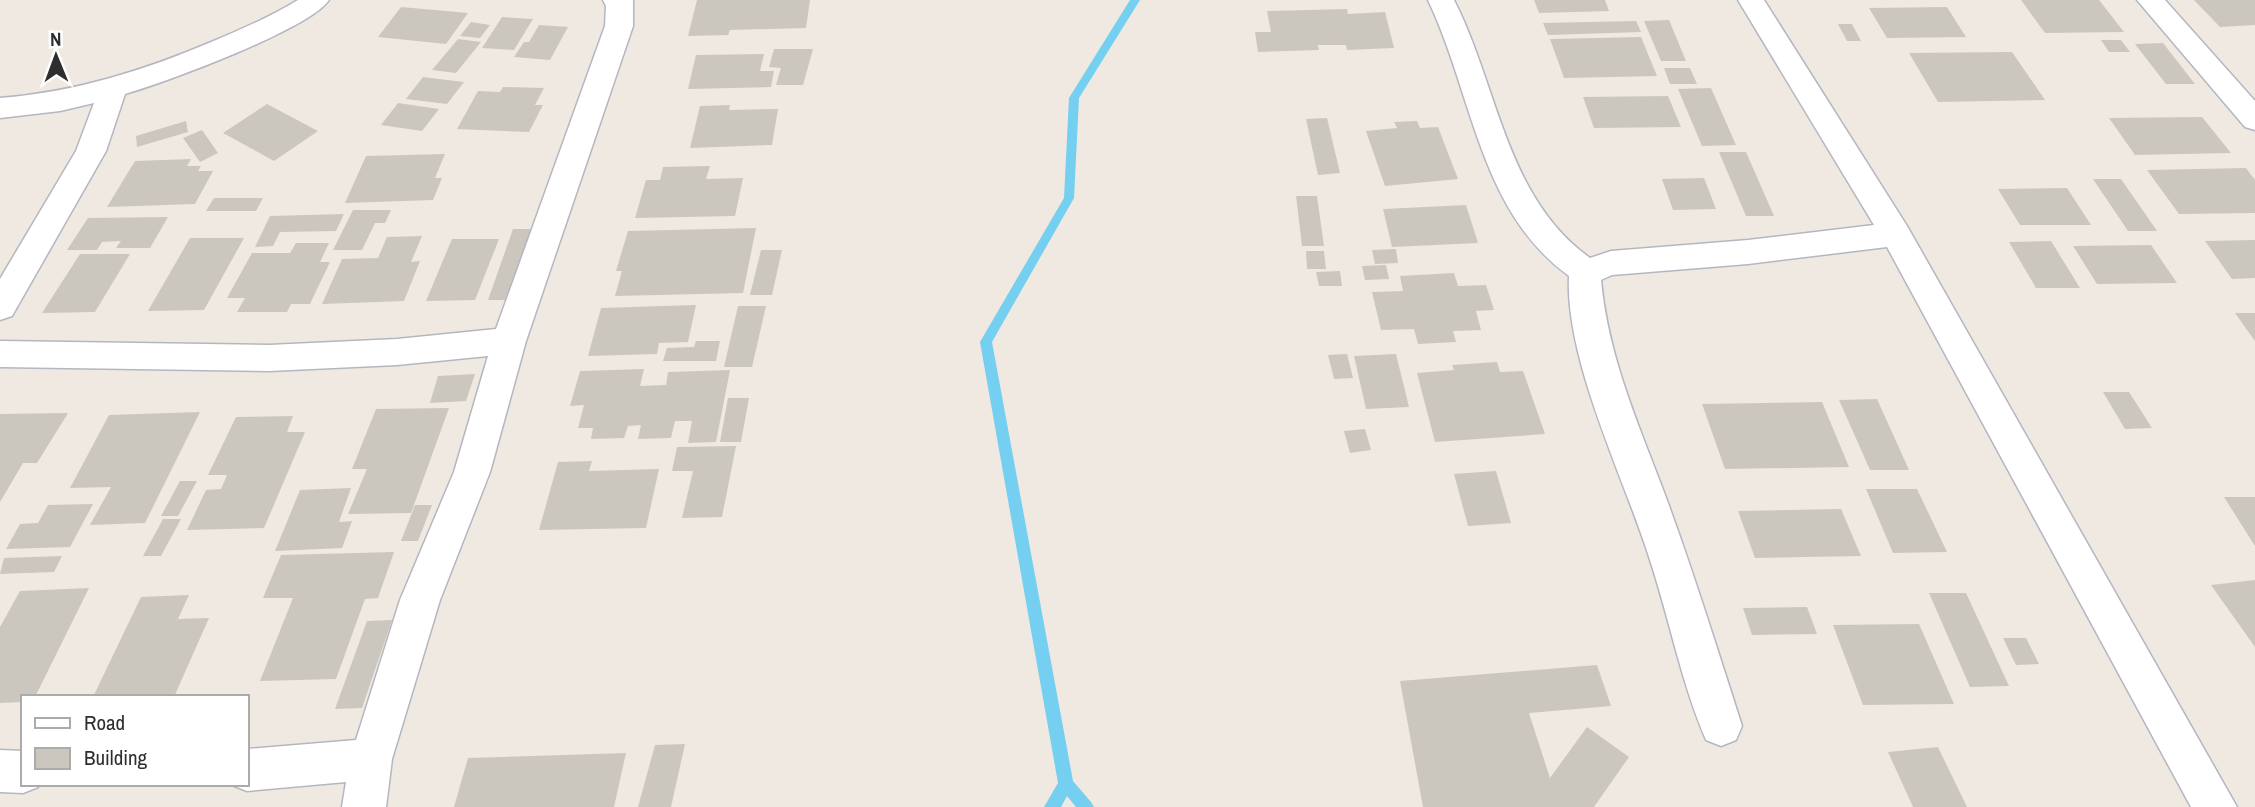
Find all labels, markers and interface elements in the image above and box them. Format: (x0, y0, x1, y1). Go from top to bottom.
north arrow (21, 21, 91, 91)
text: N (50, 26, 62, 52)
legend (21, 695, 248, 786)
text: Road (84, 708, 125, 737)
text: Building (84, 743, 148, 772)

